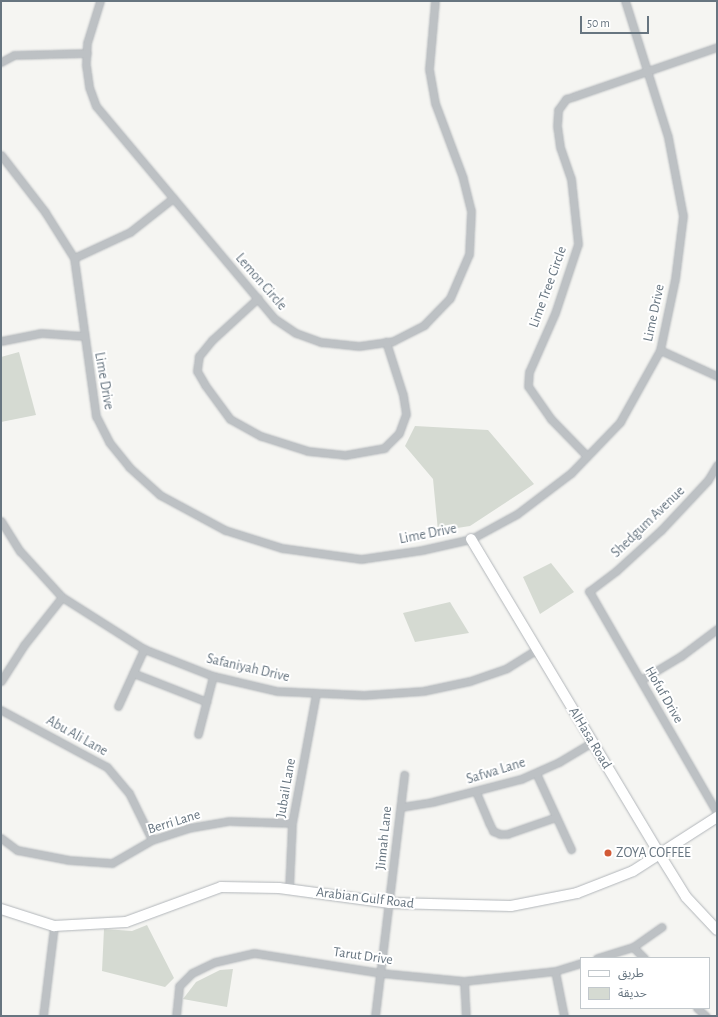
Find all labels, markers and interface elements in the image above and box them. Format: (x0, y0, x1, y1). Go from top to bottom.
scale bar (582, 8, 651, 34)
text: 50 m (587, 17, 610, 29)
street label: Lime Tree Circle (526, 244, 570, 330)
street label: Lemon Circle (232, 250, 290, 314)
street label: Lime Drive (640, 283, 668, 343)
street label: Lime Drive (91, 351, 117, 411)
street label: Shedgum Avenue (608, 483, 688, 561)
street label: Lime Drive (398, 520, 458, 548)
street label: Safaniyah Drive (205, 650, 291, 686)
street label: Hofuf Drive (641, 664, 687, 726)
street label: AlHasa Road (565, 704, 615, 772)
street label: Abu Ali Lane (43, 712, 111, 760)
street label: Safwa Lane (464, 754, 528, 788)
street label: Jubail Lane (273, 757, 299, 819)
street label: Jinnah Lane (372, 805, 396, 871)
street label: Berri Lane (146, 806, 202, 838)
place label: ZOYA COFFEE (616, 845, 691, 861)
marker: ZOYA COFFEE (603, 848, 613, 858)
street label: Arabian Gulf Road (315, 884, 415, 912)
street label: Tarut Drive (332, 944, 394, 968)
legend (580, 957, 710, 1009)
text: طريق (618, 967, 644, 979)
text: حديقة (618, 987, 647, 999)

